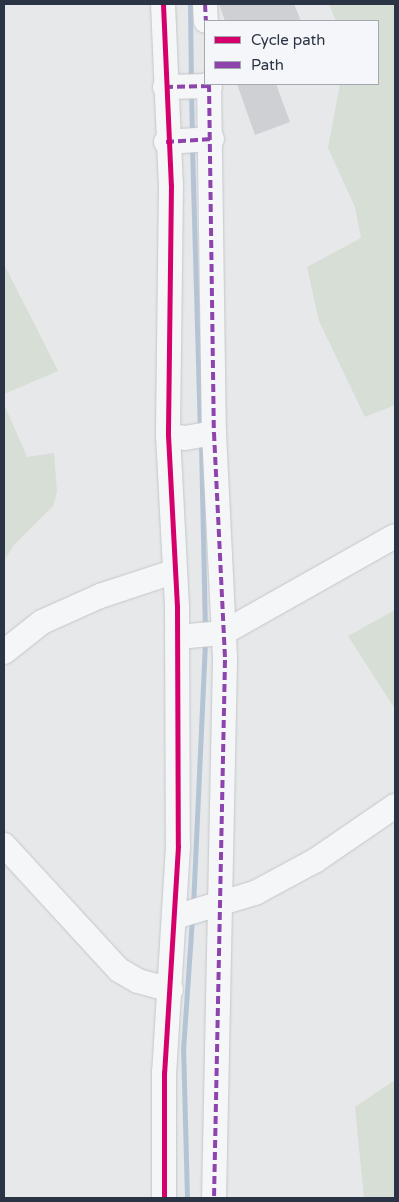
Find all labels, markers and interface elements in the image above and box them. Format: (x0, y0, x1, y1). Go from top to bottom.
legend (204, 20, 379, 85)
text: Cycle path (251, 31, 325, 49)
text: Path (251, 56, 284, 74)

